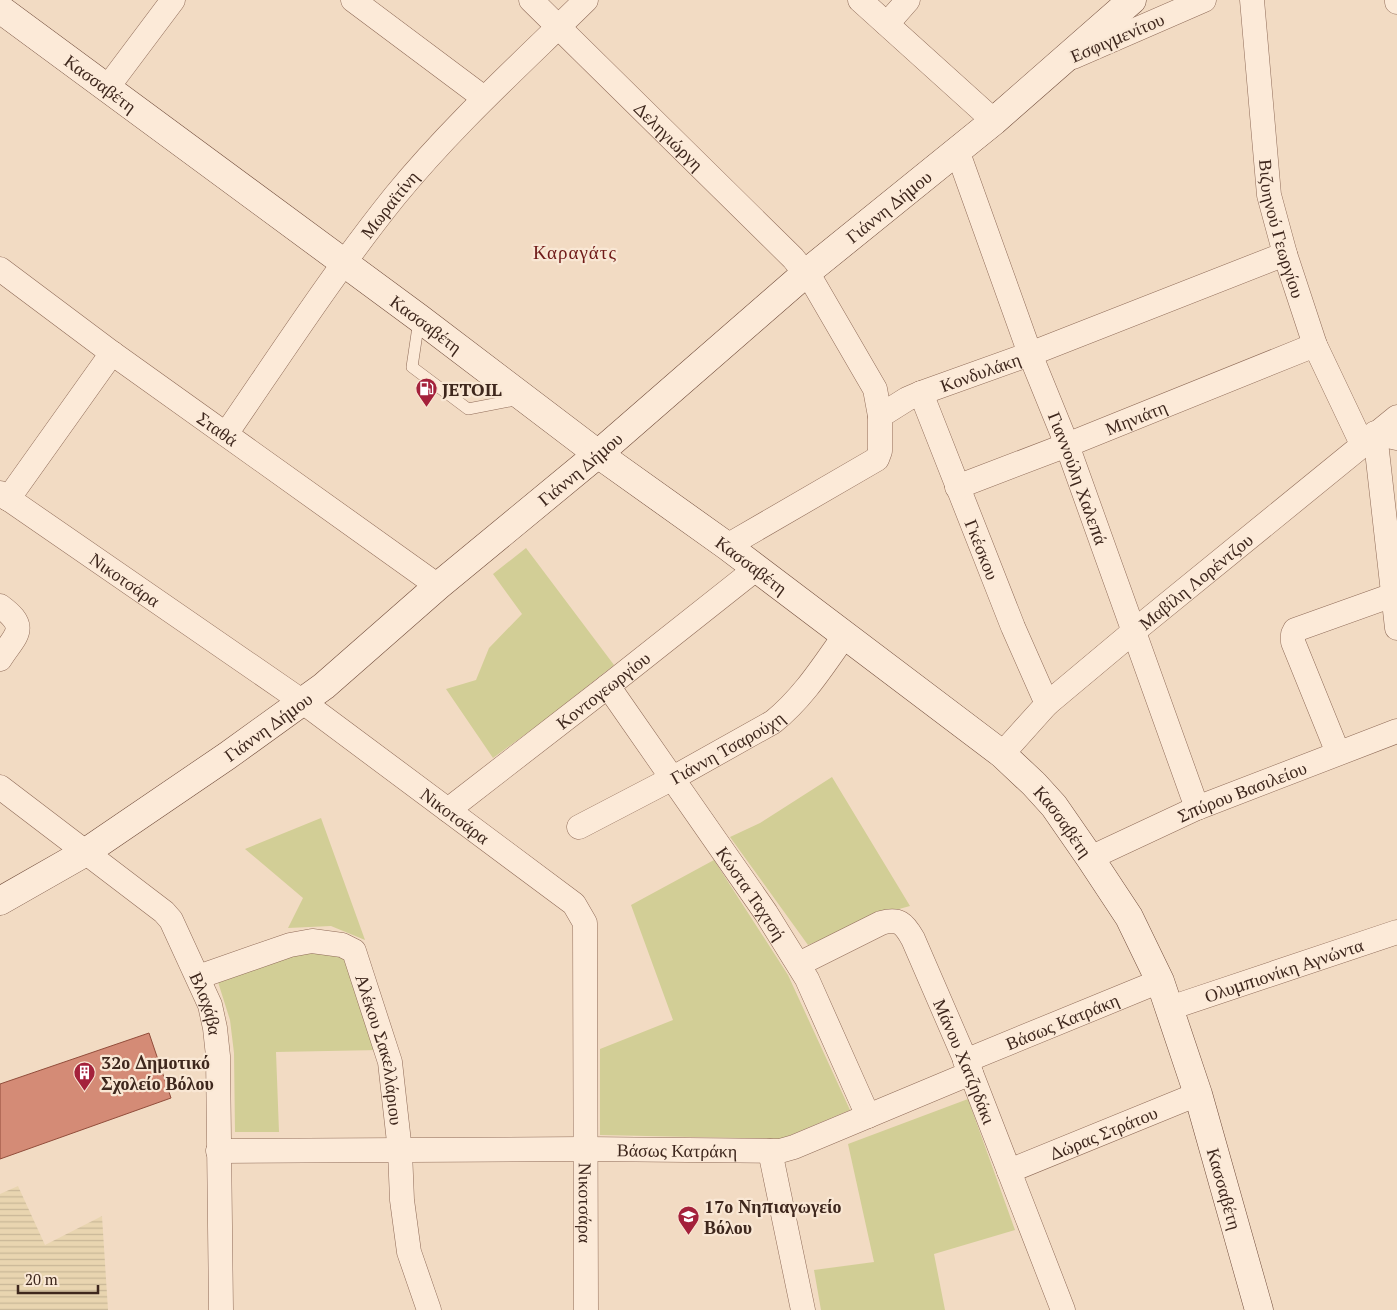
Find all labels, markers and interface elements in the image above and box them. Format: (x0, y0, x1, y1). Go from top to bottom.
street label: Εσφιγμενίτου (1066, 6, 1168, 68)
street label: Κασσαβέτη (60, 49, 142, 118)
street label: Δεληγιώργη (629, 97, 709, 176)
street label: Βιζυηνού Γεωργίου (1254, 158, 1311, 301)
street label: Γιάννη Δήμου (841, 164, 936, 248)
street label: Μωραϊτίνη (355, 165, 424, 243)
district label: Καραγάτς (533, 239, 617, 264)
street label: Κασσαβέτη (386, 289, 467, 359)
street label: Κονδυλάκη (936, 346, 1024, 397)
fuel station icon: JETOIL (414, 377, 438, 408)
place label: JETOIL (442, 377, 502, 401)
street label: Μηνιάτη (1101, 394, 1170, 440)
street label: Σταθά (193, 406, 243, 452)
street label: Γιαννούλη Χαλεπά (1043, 408, 1114, 548)
street label: Γιάννη Δήμου (533, 426, 627, 511)
street label: Γκέσκου (960, 515, 1005, 583)
street label: Μαβίλη Λορέντζου (1133, 527, 1258, 635)
street label: Κασσαβέτη (711, 530, 793, 600)
street label: Νικοτσάρα (85, 547, 165, 612)
street label: Κοντογεωργίου (551, 645, 655, 734)
street label: Γιάννη Δήμου (219, 686, 317, 766)
street label: Γιάννη Τσαρούχη (666, 706, 789, 789)
street label: Σπύρου Βασιλείου (1173, 755, 1310, 828)
street label: Κασσαβέτη (1029, 780, 1098, 862)
street label: Νικοτσάρα (416, 782, 495, 849)
street label: Κώστα Ταχτσή (711, 841, 792, 945)
street label: Ολυμπιονίκη Αγνώντα (1201, 932, 1367, 1008)
street label: Βλαχάβα (184, 968, 228, 1037)
street label: Αλέκου Σακελλάριου (350, 971, 409, 1127)
street label: Βάσως Κατράκη (1002, 987, 1122, 1055)
street label: Μάνου Χατζηδάκι (928, 995, 1002, 1128)
place label: 32ο Δημοτικό Σχολείο Βόλου (101, 1050, 214, 1095)
building icon: 32ο Δημοτικό Σχολείο Βόλου (73, 1060, 97, 1091)
street label: Δώρας Στράτου (1046, 1100, 1161, 1165)
street label: Βάσως Κατράκη (617, 1137, 737, 1163)
street label: Κασσαβέτη (1202, 1145, 1248, 1232)
street label: Νικοτσάρα (574, 1163, 598, 1244)
place label: 17ο Νηπιαγωγείο Βόλου (704, 1194, 842, 1239)
school or university icon: 17ο Νηπιαγωγείο Βόλου (676, 1204, 700, 1235)
scale bar (18, 1262, 98, 1294)
text: 20 m (25, 1269, 58, 1289)

